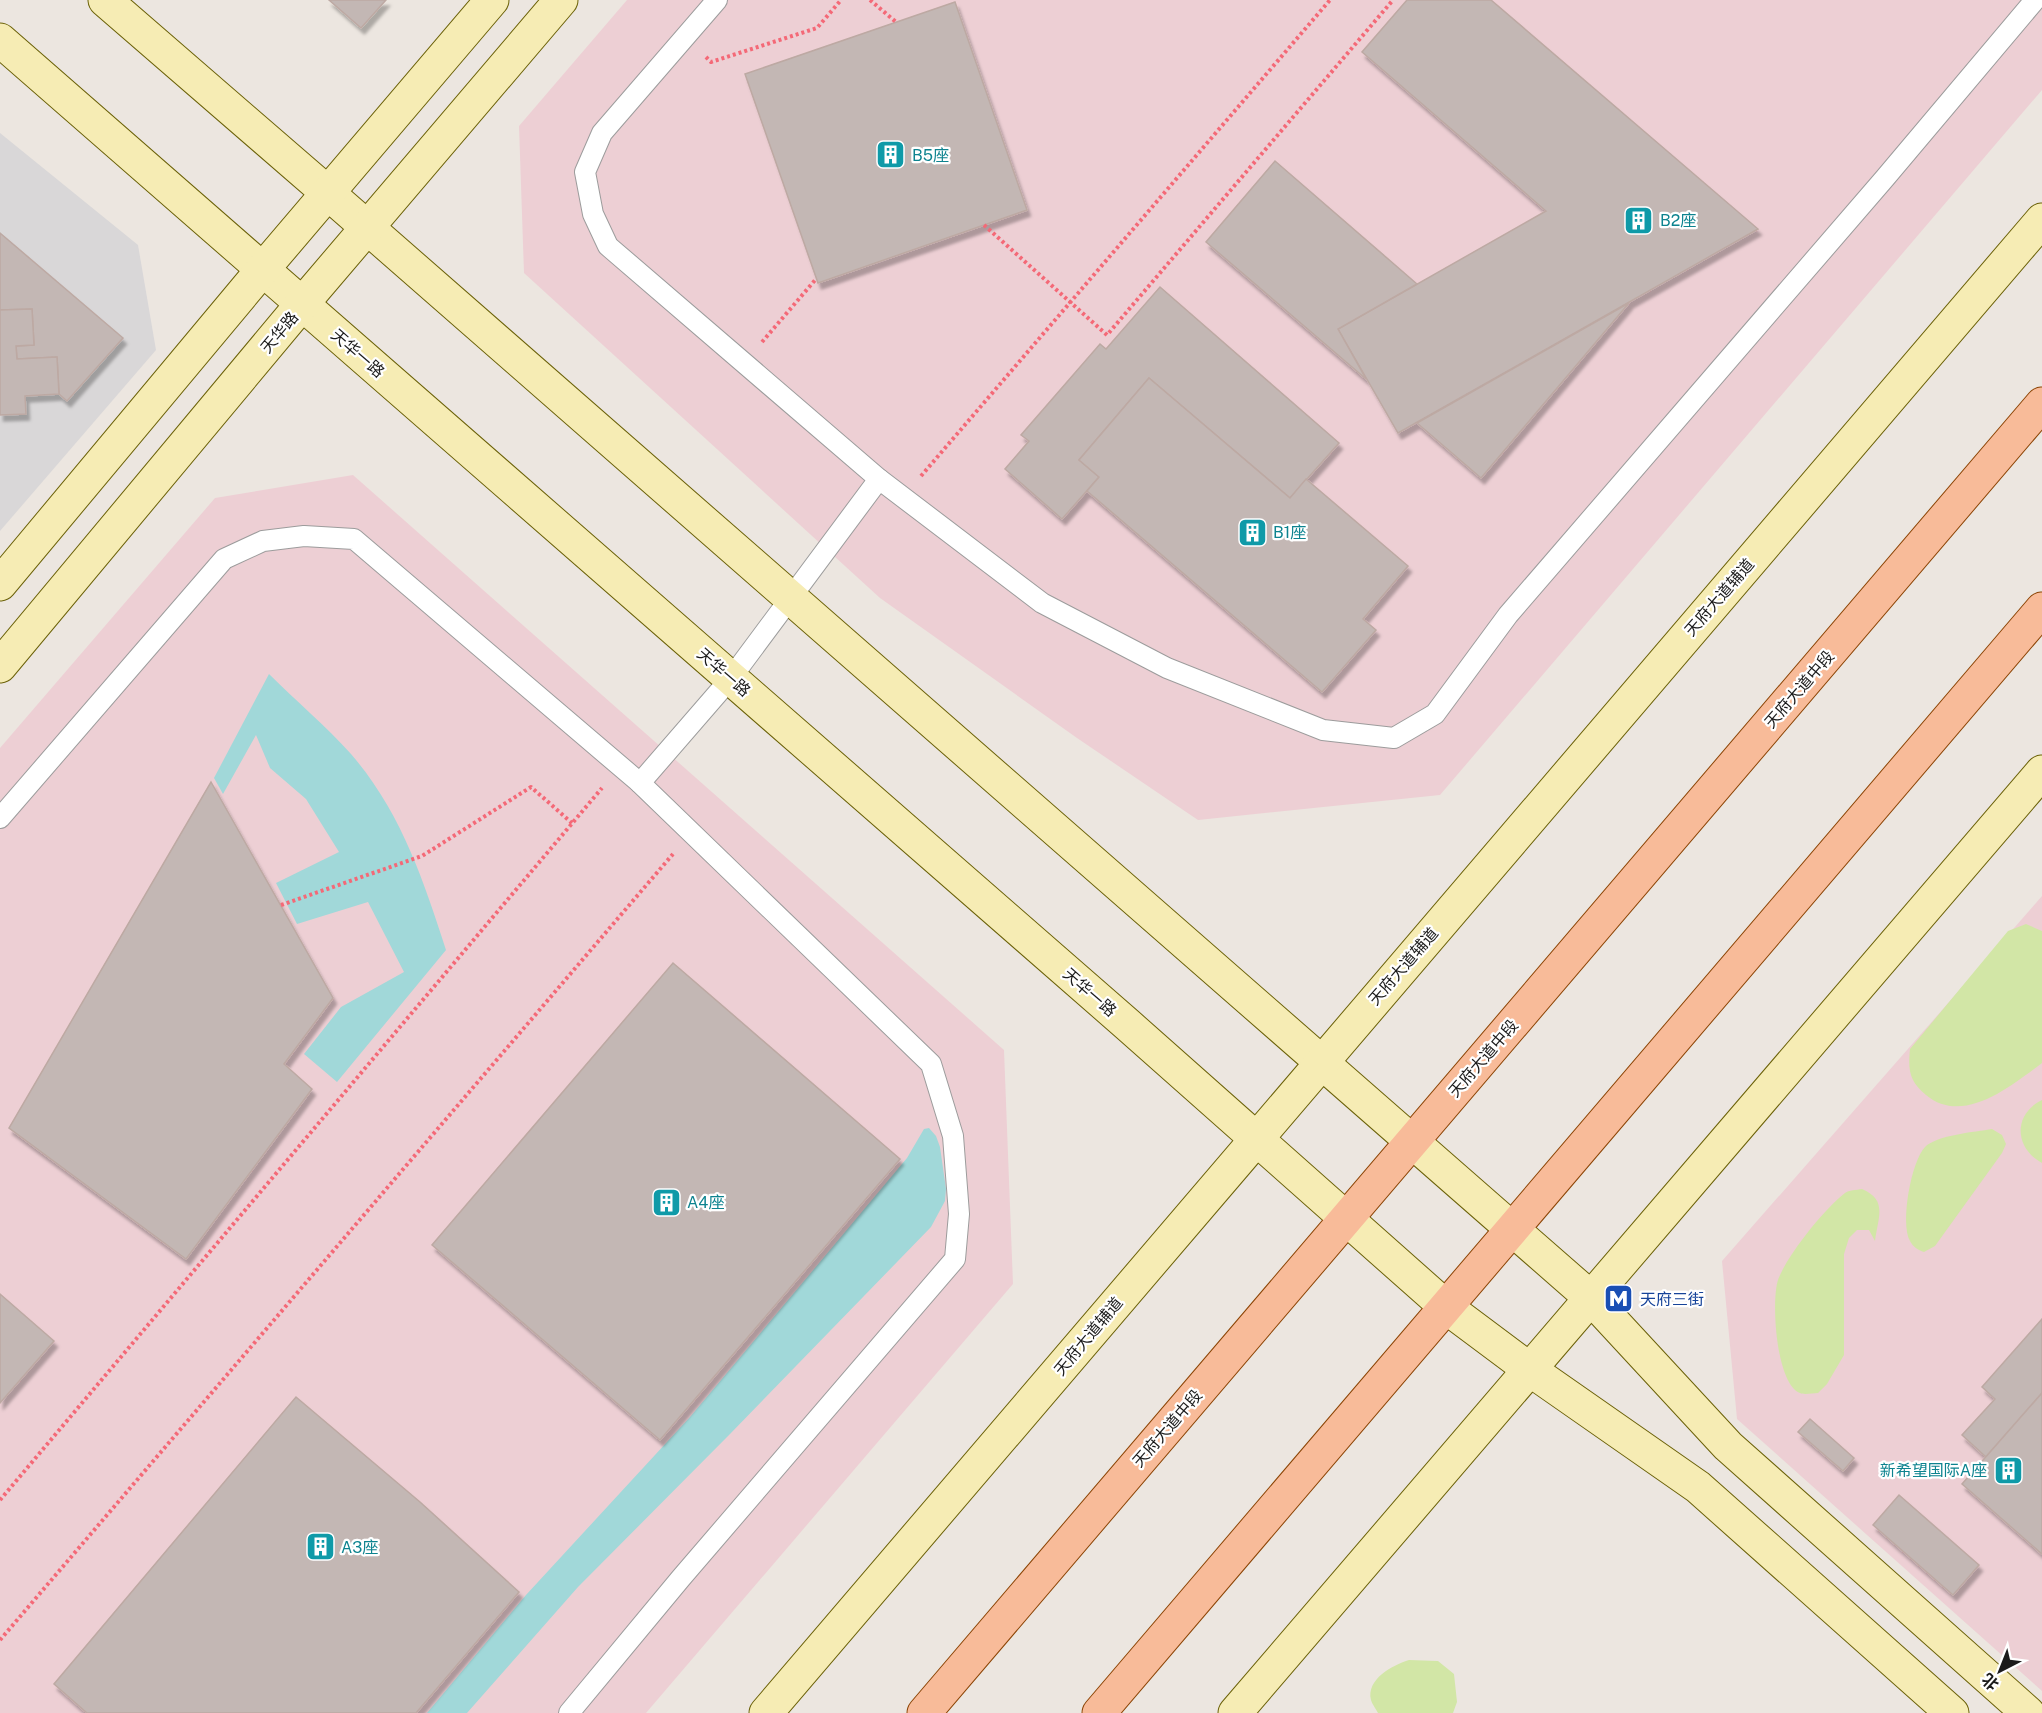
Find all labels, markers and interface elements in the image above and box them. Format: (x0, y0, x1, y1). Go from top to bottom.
building icon: B5座 (875, 139, 907, 171)
place label: B5座 (912, 146, 949, 165)
building icon: B2座 (1623, 204, 1655, 236)
place label: B2座 (1660, 211, 1696, 230)
street label: 天华路 (257, 308, 302, 357)
street label: 天华一路 (327, 325, 388, 382)
building icon: B1座 (1236, 516, 1268, 548)
place label: B1座 (1273, 523, 1306, 542)
street label: 天府大道辅道 (1681, 555, 1758, 640)
street label: 天华一路 (693, 644, 754, 701)
street label: 天府大道中段 (1761, 647, 1838, 732)
street label: 天府大道辅道 (1365, 924, 1442, 1009)
street label: 天华一路 (1059, 964, 1120, 1021)
street label: 天府大道中段 (1445, 1016, 1522, 1101)
building icon: A4座 (650, 1186, 682, 1218)
place label: A4座 (687, 1193, 724, 1212)
metro station icon: 天府三街 (1603, 1283, 1635, 1315)
place label: 天府三街 (1640, 1290, 1704, 1309)
street label: 天府大道辅道 (1050, 1293, 1127, 1379)
street label: 天府大道中段 (1129, 1386, 1206, 1471)
building icon: 新希望国际A座 (1992, 1454, 2024, 1486)
place label: 新希望国际A座 (1880, 1461, 1987, 1480)
building icon: A3座 (304, 1531, 336, 1563)
place label: A3座 (341, 1538, 378, 1557)
north arrow (1970, 1641, 2030, 1701)
text: 北 (1978, 1669, 2003, 1694)

